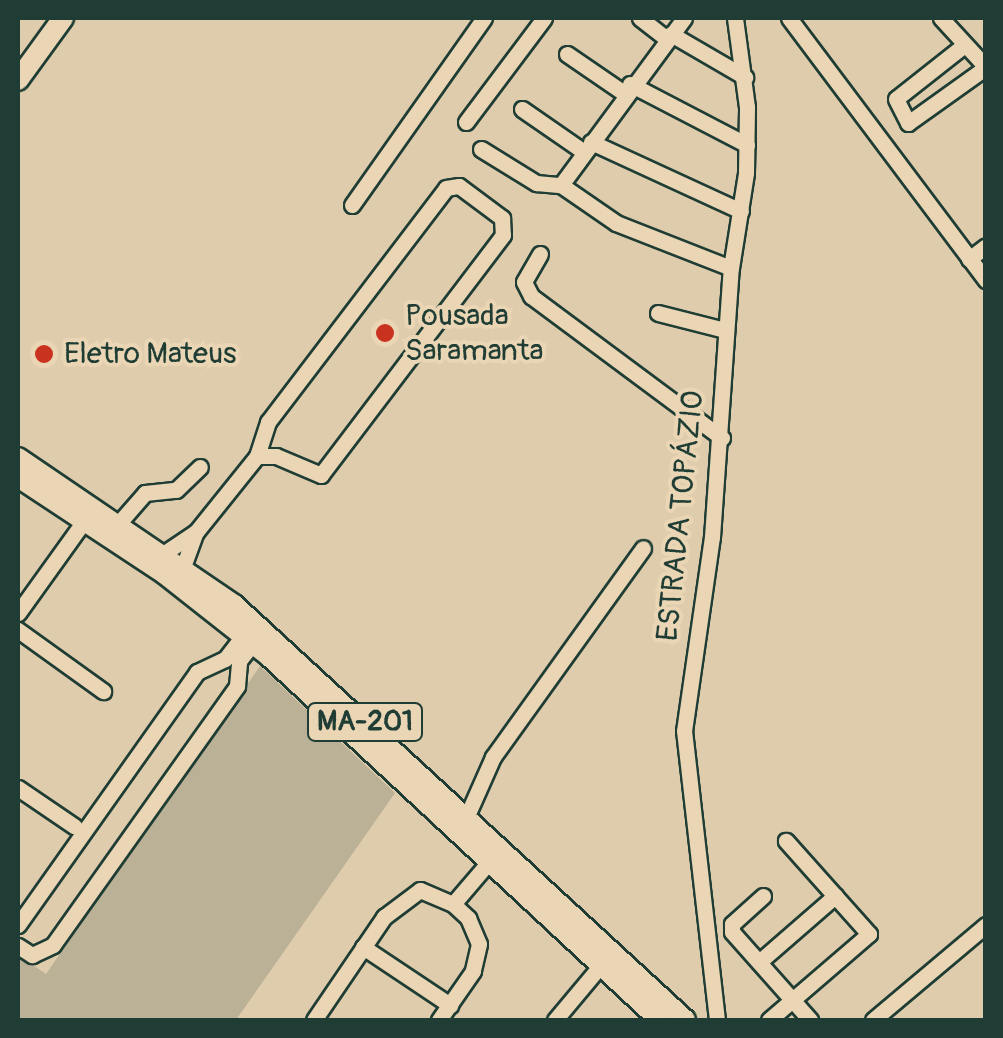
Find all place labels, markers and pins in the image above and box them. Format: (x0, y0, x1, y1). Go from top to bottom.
place label: Pousada Saramanta (405, 298, 544, 368)
marker: Pousada Saramanta (374, 322, 396, 344)
place label: Eletro Mateus (64, 336, 236, 372)
marker: Eletro Mateus (33, 343, 55, 365)

